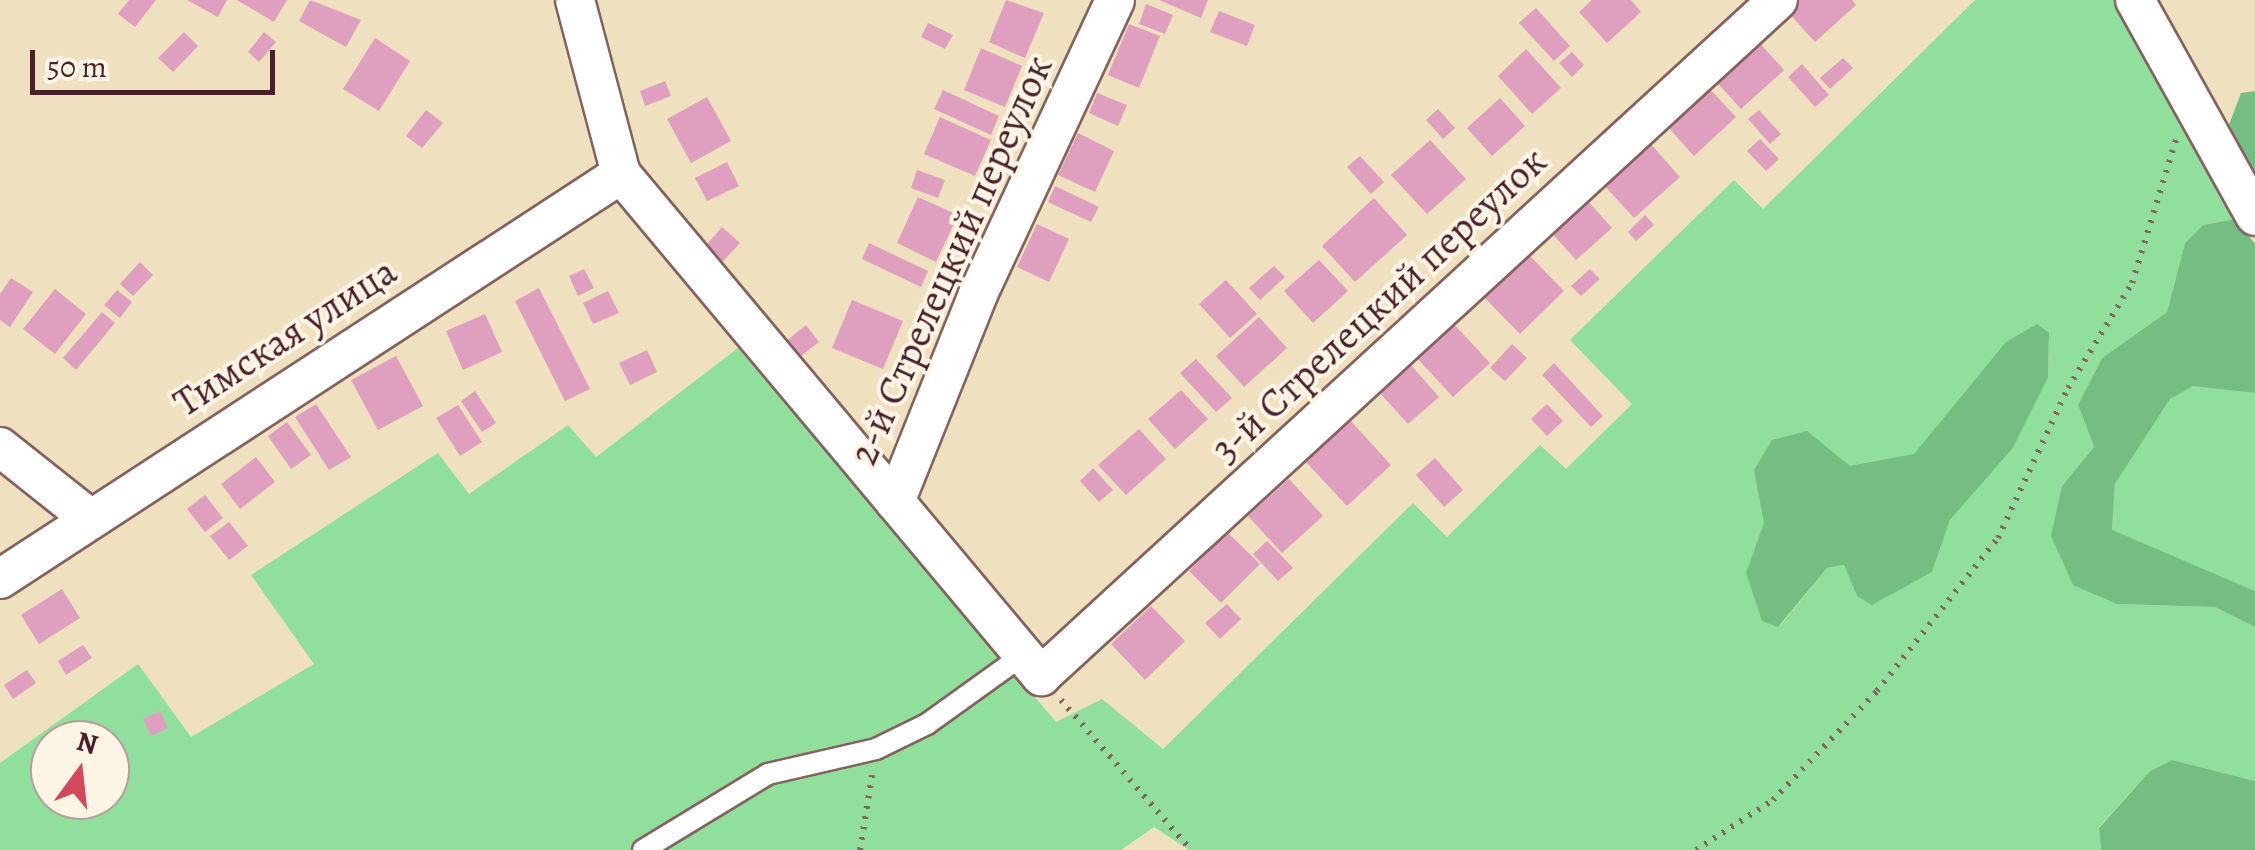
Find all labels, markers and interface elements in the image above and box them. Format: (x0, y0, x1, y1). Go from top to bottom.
scale bar (35, 30, 280, 92)
text: 50 m (47, 47, 107, 87)
street label: 2-й Стрелецкий переулок (839, 48, 1063, 472)
street label: 3-й Стрелецкий переулок (1202, 137, 1556, 473)
street label: Тимская улица (165, 247, 405, 427)
north arrow (30, 720, 130, 820)
text: N (72, 722, 102, 764)

